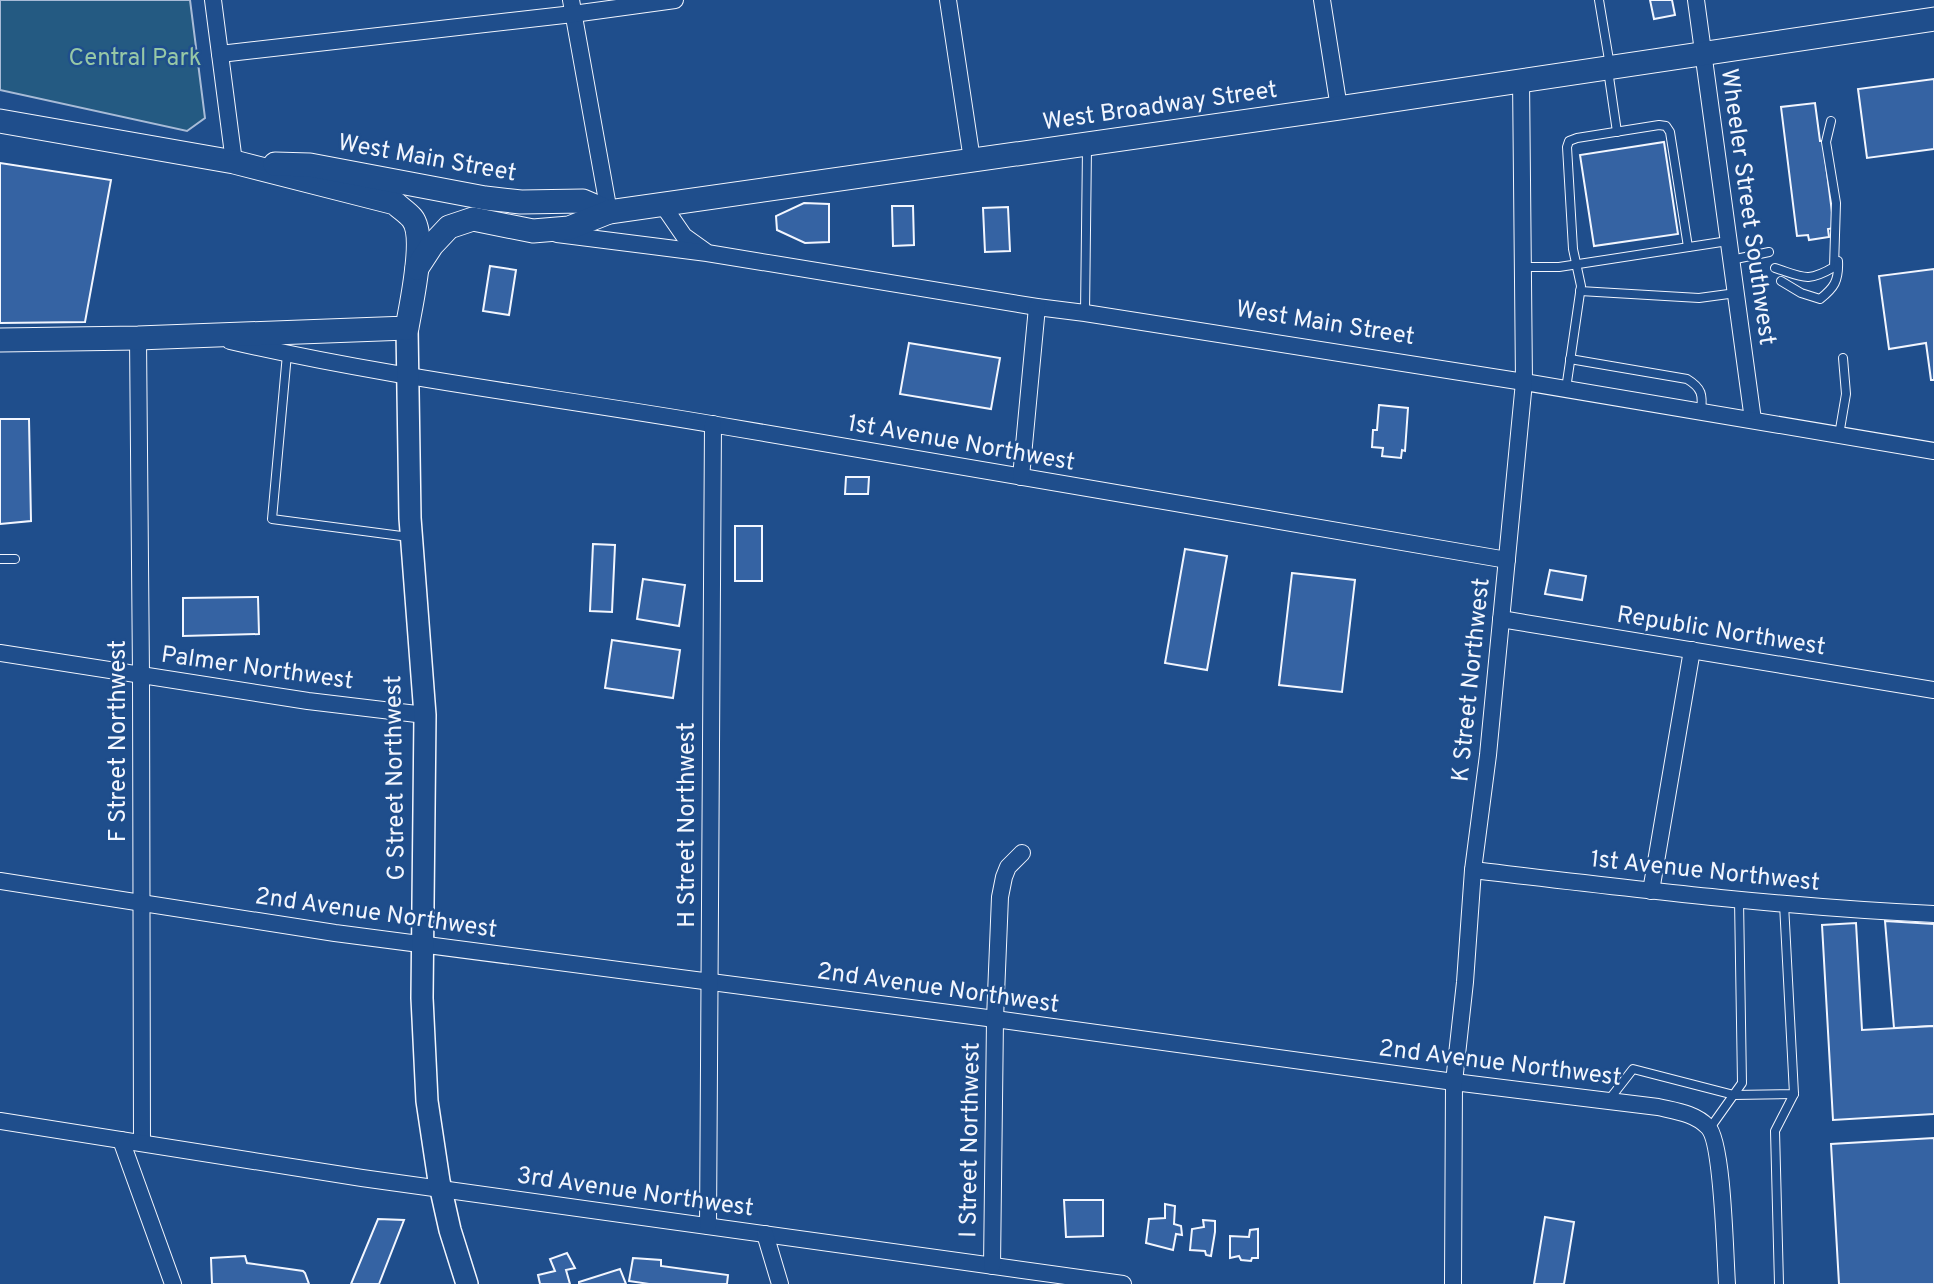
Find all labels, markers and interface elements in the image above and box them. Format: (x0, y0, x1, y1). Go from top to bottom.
park label: Central Park (68, 44, 202, 74)
street label: Wheeler Street Southwest (1713, 67, 1781, 347)
street label: West Broadway Street (1041, 76, 1279, 138)
street label: West Main Street (335, 129, 519, 189)
street label: West Main Street (1233, 295, 1417, 353)
street label: 1st Avenue Northwest (845, 409, 1077, 479)
street label: K Street Northwest (1446, 577, 1498, 783)
street label: Republic Northwest (1615, 601, 1827, 663)
street label: F Street Northwest (104, 640, 134, 842)
street label: Palmer Northwest (159, 641, 355, 697)
street label: G Street Northwest (379, 675, 413, 881)
street label: H Street Northwest (673, 722, 703, 928)
street label: 1st Avenue Northwest (1589, 845, 1821, 899)
street label: 2nd Avenue Northwest (253, 882, 499, 946)
street label: 2nd Avenue Northwest (815, 957, 1061, 1021)
street label: 2nd Avenue Northwest (1377, 1034, 1623, 1094)
street label: I Street Northwest (954, 1042, 988, 1238)
street label: 3rd Avenue Northwest (515, 1162, 755, 1224)

